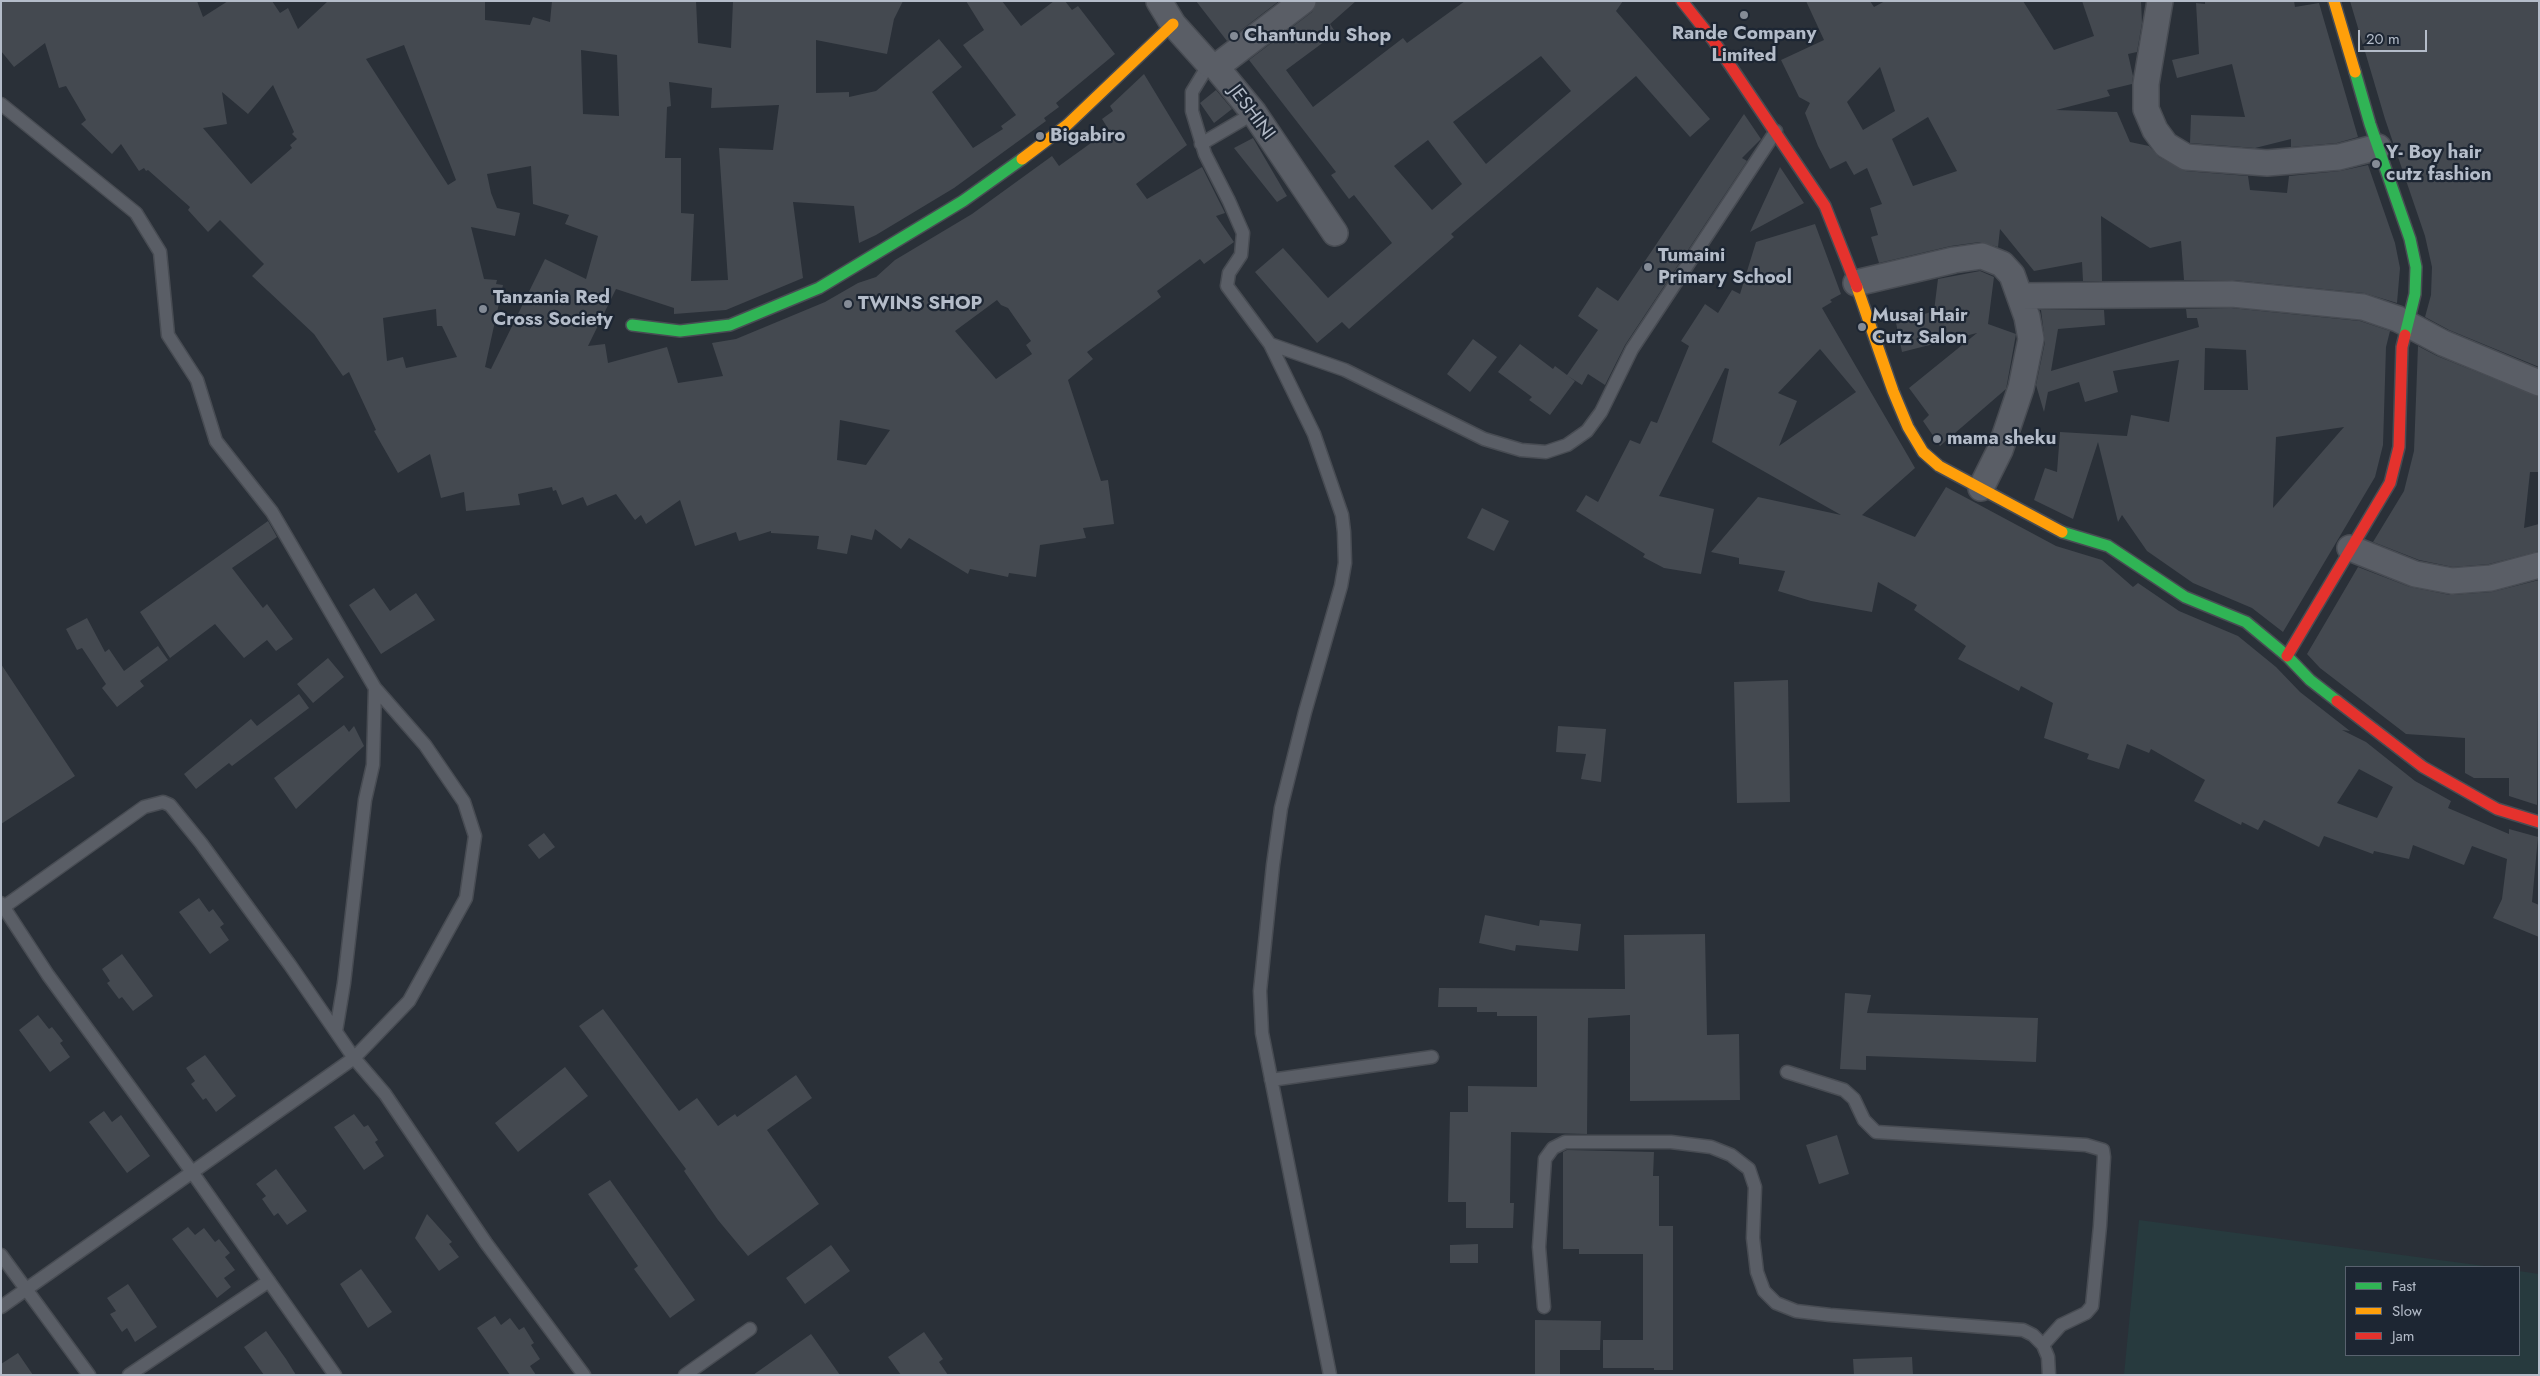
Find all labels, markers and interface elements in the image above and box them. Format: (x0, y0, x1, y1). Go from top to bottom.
marker: Rande Company Limited (1738, 9, 1750, 21)
scale bar (2360, 20, 2429, 52)
place label: Rande Company Limited (1672, 23, 1816, 67)
place label: Chantundu Shop (1244, 25, 1391, 47)
text: 20 m (2366, 28, 2400, 50)
marker: Chantundu Shop (1228, 30, 1240, 42)
street label: JESHINI (1223, 81, 1279, 145)
place label: Bigabiro (1050, 125, 1125, 147)
marker: Bigabiro (1034, 130, 1046, 142)
place label: Y- Boy hair cutz fashion (2386, 142, 2492, 186)
marker: Y- Boy hair cutz fashion (2370, 158, 2382, 170)
place label: Tumaini Primary School (1658, 245, 1792, 289)
marker: Tumaini Primary School (1642, 261, 1654, 273)
place label: Tanzania Red Cross Society (493, 287, 613, 331)
place label: TWINS SHOP (858, 293, 982, 315)
marker: TWINS SHOP (842, 298, 854, 310)
marker: Tanzania Red Cross Society (477, 303, 489, 315)
place label: Musaj Hair Cutz Salon (1872, 305, 1968, 349)
marker: Musaj Hair Cutz Salon (1856, 321, 1868, 333)
place label: mama sheku (1947, 428, 2056, 450)
marker: mama sheku (1931, 433, 1943, 445)
legend (2345, 1266, 2520, 1356)
text: Fast (2392, 1275, 2416, 1297)
text: Slow (2392, 1300, 2422, 1322)
text: Jam (2392, 1325, 2415, 1347)

